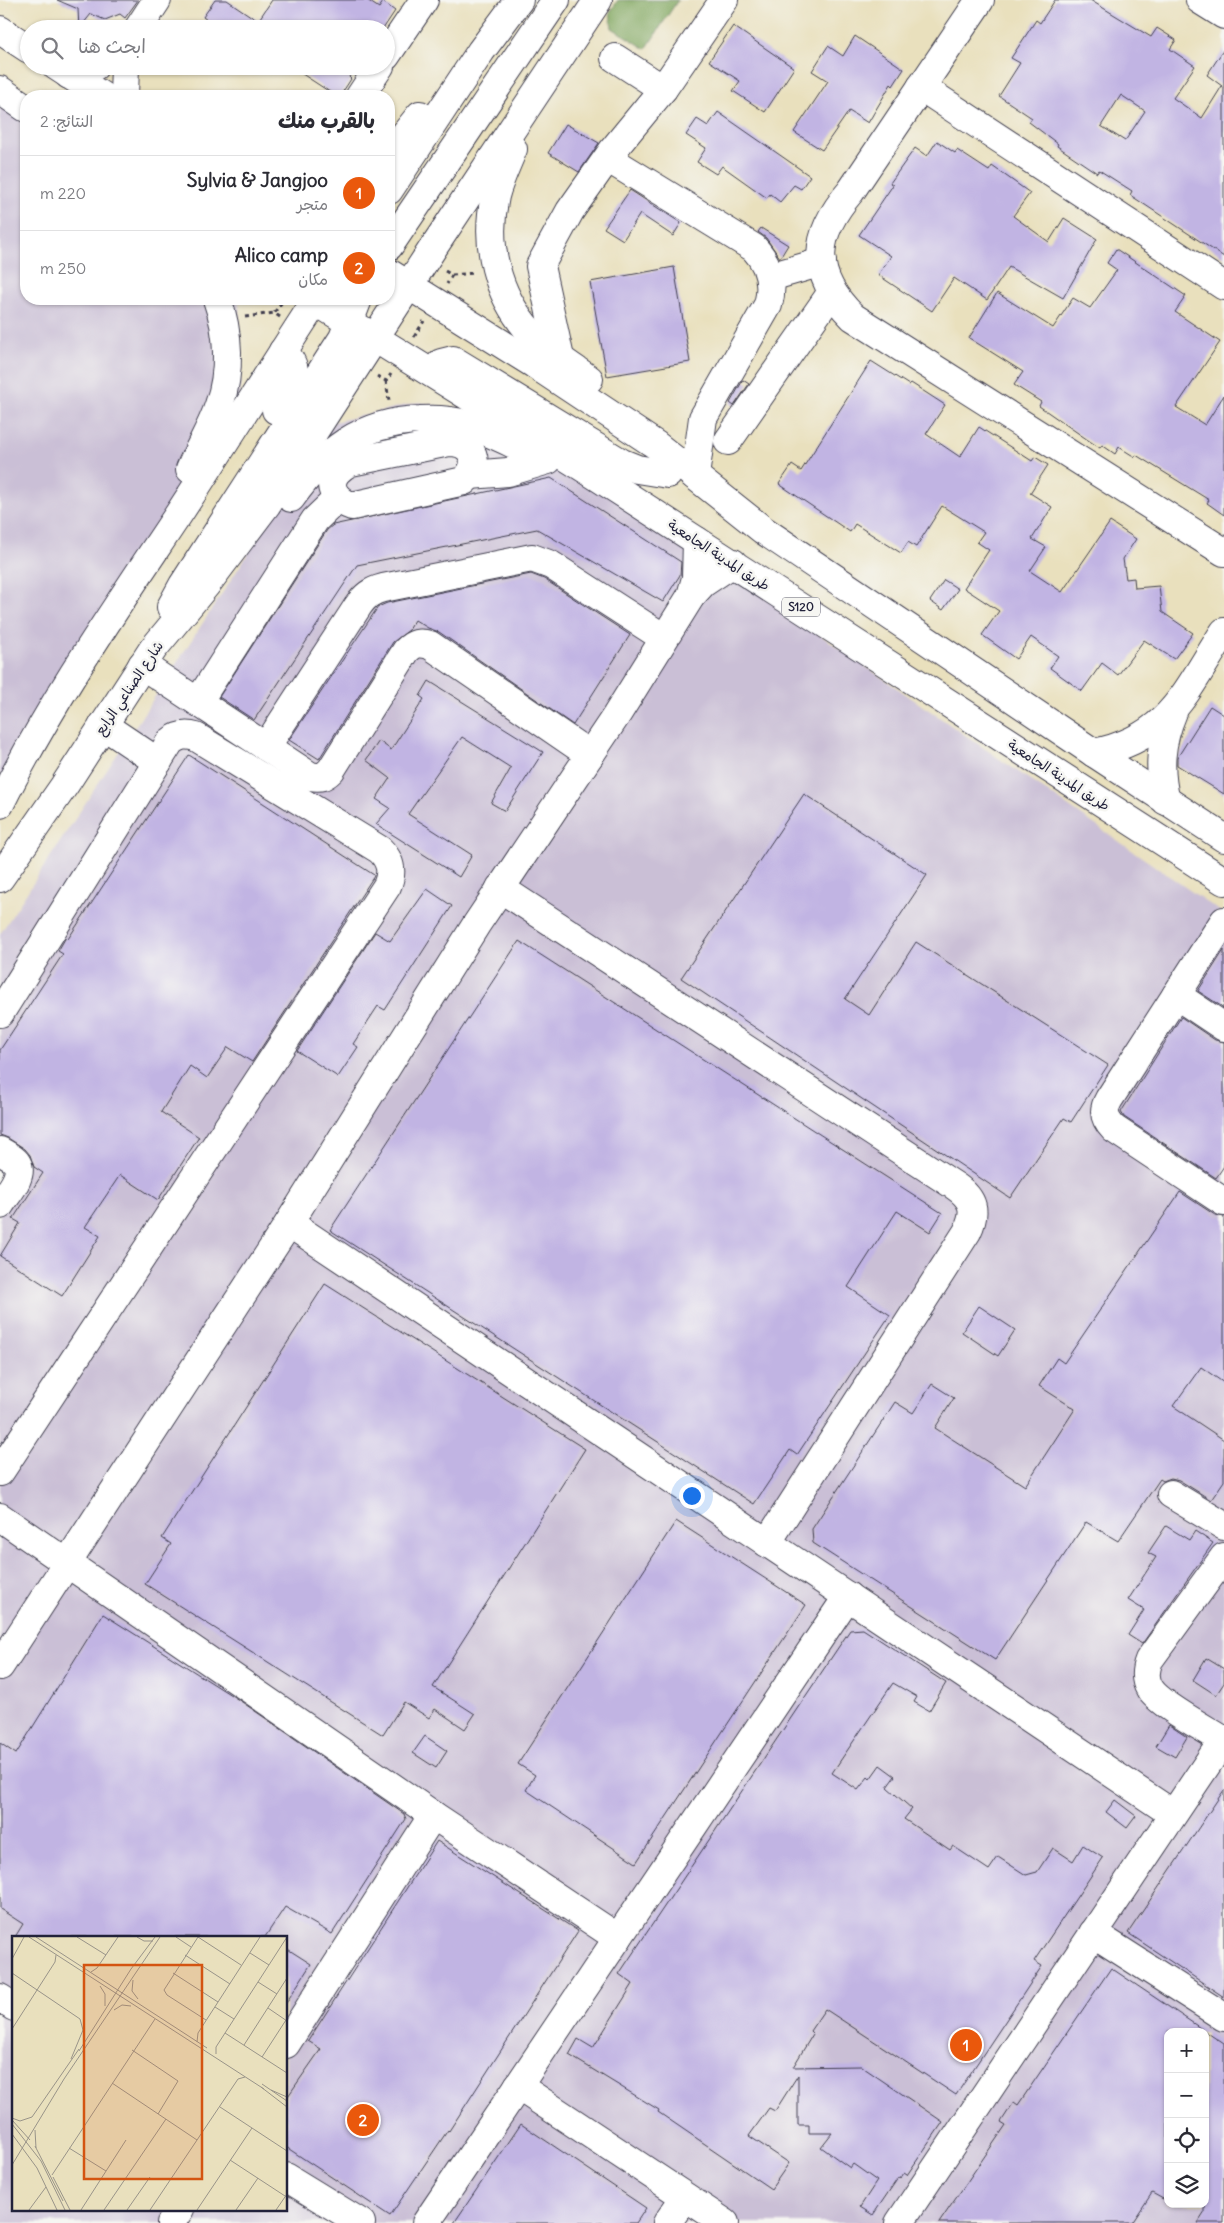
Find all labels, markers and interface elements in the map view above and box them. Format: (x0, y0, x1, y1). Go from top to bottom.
search box (20, 20, 395, 75)
icon: search (38, 34, 66, 62)
text: ابحث هنا (78, 34, 146, 58)
text: بالقرب منك (278, 107, 375, 134)
text: النتائج: 2 (40, 111, 93, 131)
text: Sylvia & Jangjoo (187, 168, 328, 192)
text: 220 m (40, 183, 86, 203)
text: 1 (356, 183, 362, 203)
text: متجر (297, 194, 328, 214)
text: Alico camp (235, 243, 328, 267)
text: 250 m (40, 258, 86, 278)
text: 2 (355, 258, 363, 278)
text: مكان (298, 269, 328, 289)
street label: طريق المدينة الجامعية (665, 515, 773, 595)
road number: S120 (782, 598, 820, 616)
street label: شارع الصناعي الرابع (91, 637, 171, 741)
street label: طريق المدينة الجامعية (1005, 735, 1113, 815)
your location (679, 1483, 705, 1509)
inset map (12, 1936, 288, 2210)
pin: 1 (950, 2026, 982, 2064)
map controls (1164, 2028, 1209, 2208)
button: + (1164, 2028, 1209, 2073)
button: − (1164, 2073, 1209, 2118)
pin: 2 (347, 2101, 379, 2139)
button: locate (1164, 2118, 1209, 2163)
button: layers (1164, 2163, 1209, 2208)

